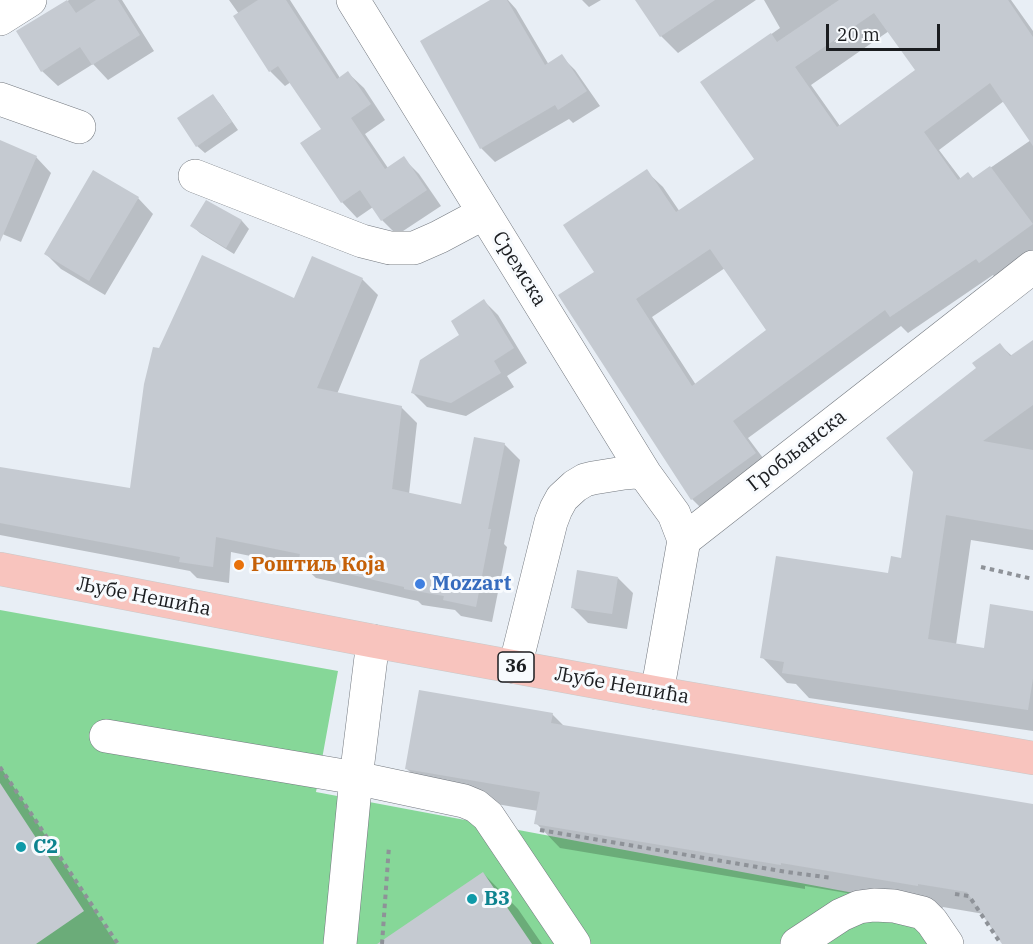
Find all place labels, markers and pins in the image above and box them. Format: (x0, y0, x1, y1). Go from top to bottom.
place label: Роштиљ Која (251, 553, 385, 577)
marker: Роштиљ Која (232, 558, 246, 572)
place label: Mozzart (432, 572, 511, 596)
marker: Mozzart (413, 577, 427, 591)
place label: C2 (33, 835, 58, 859)
marker: C2 (14, 840, 28, 854)
place label: B3 (484, 887, 510, 911)
marker: B3 (465, 892, 479, 906)

